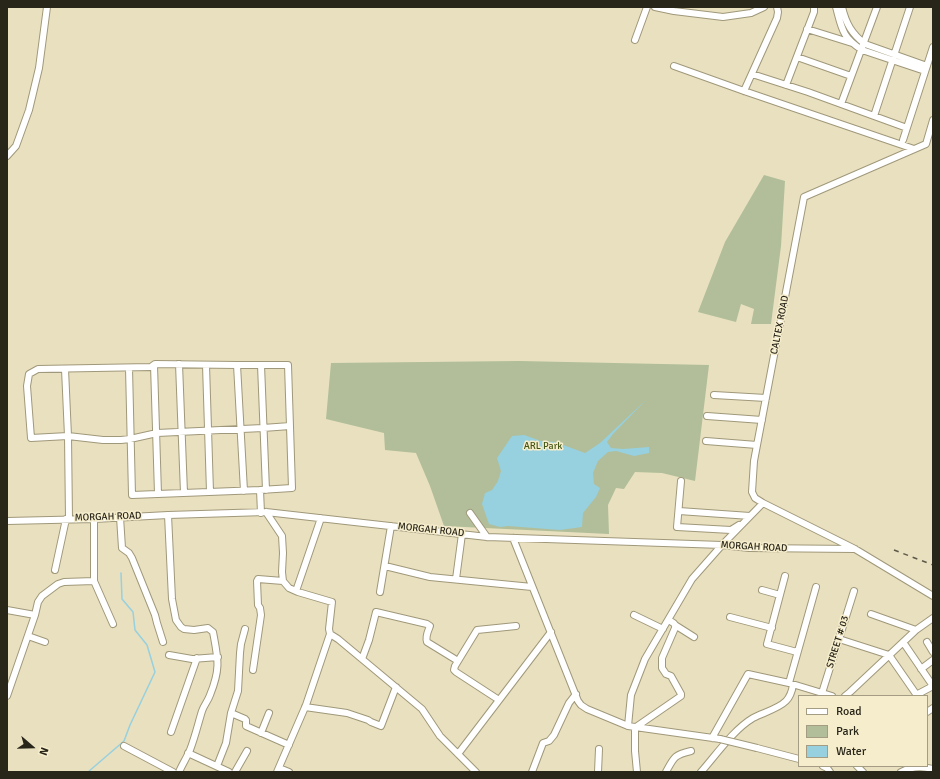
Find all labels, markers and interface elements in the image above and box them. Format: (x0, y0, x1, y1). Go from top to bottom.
street label: CALTEX ROAD (768, 294, 792, 356)
park label: ARL Park (524, 440, 562, 452)
street label: MORGAH ROAD (74, 510, 142, 524)
street label: MORGAH ROAD (397, 521, 465, 539)
street label: MORGAH ROAD (720, 539, 788, 555)
street label: STREET # 03 (824, 614, 852, 670)
legend (798, 695, 928, 767)
text: Road (836, 704, 862, 719)
text: Park (836, 724, 859, 739)
north arrow (12, 727, 52, 767)
text: Water (836, 744, 866, 759)
text: N (36, 745, 51, 757)

